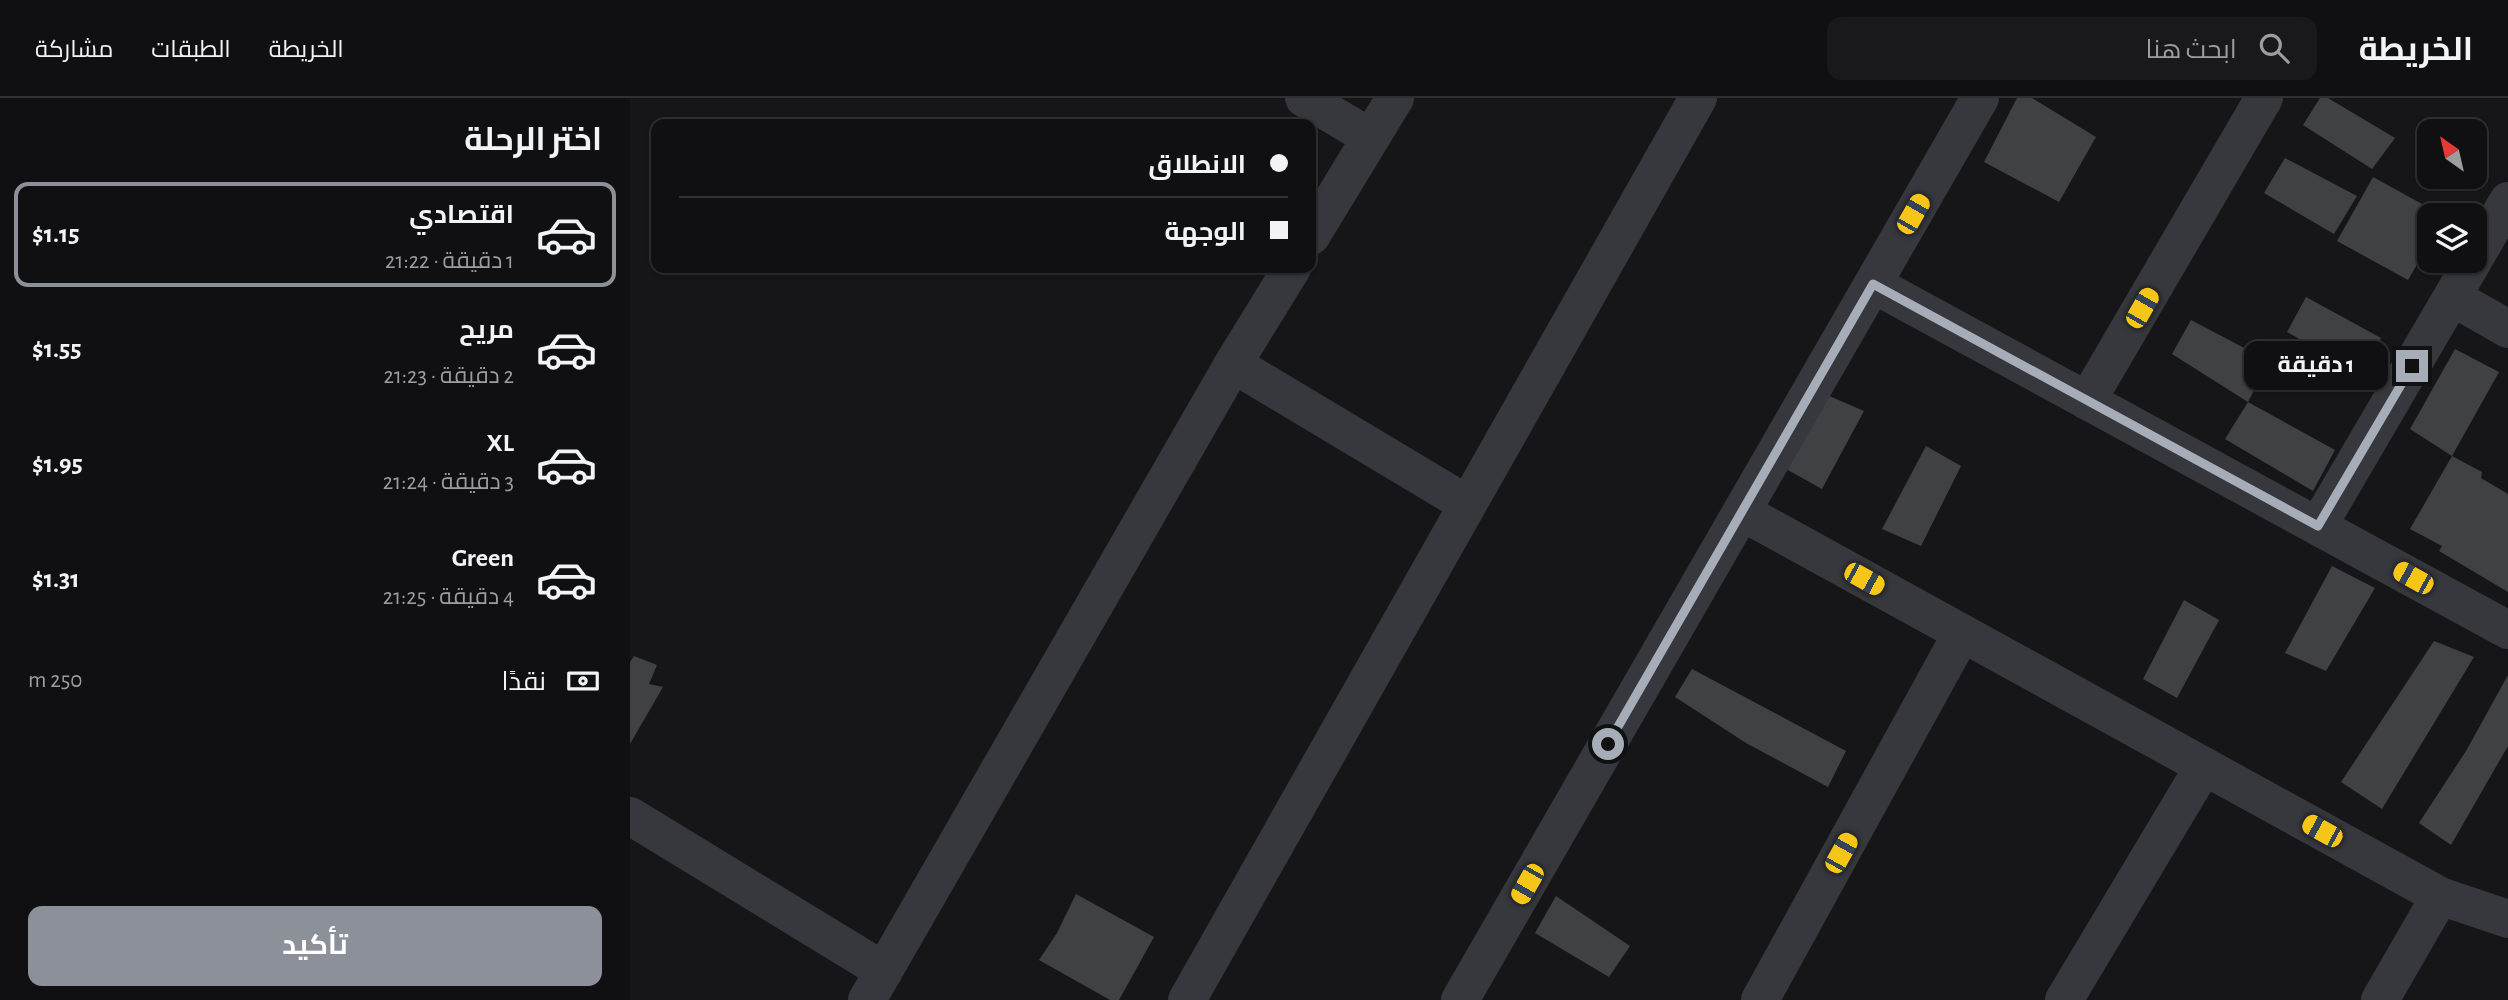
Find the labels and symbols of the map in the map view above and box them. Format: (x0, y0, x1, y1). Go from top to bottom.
north arrow (2417, 119, 2487, 189)
car (1894, 191, 1933, 237)
car (2123, 285, 2162, 331)
callout: 1 دقيقة (2244, 342, 2388, 390)
route end (2396, 350, 2428, 382)
car (2390, 559, 2437, 597)
car (1841, 560, 1888, 598)
route start (1592, 728, 1624, 760)
car (2299, 812, 2346, 850)
car (1822, 830, 1861, 876)
car (1508, 861, 1547, 907)

